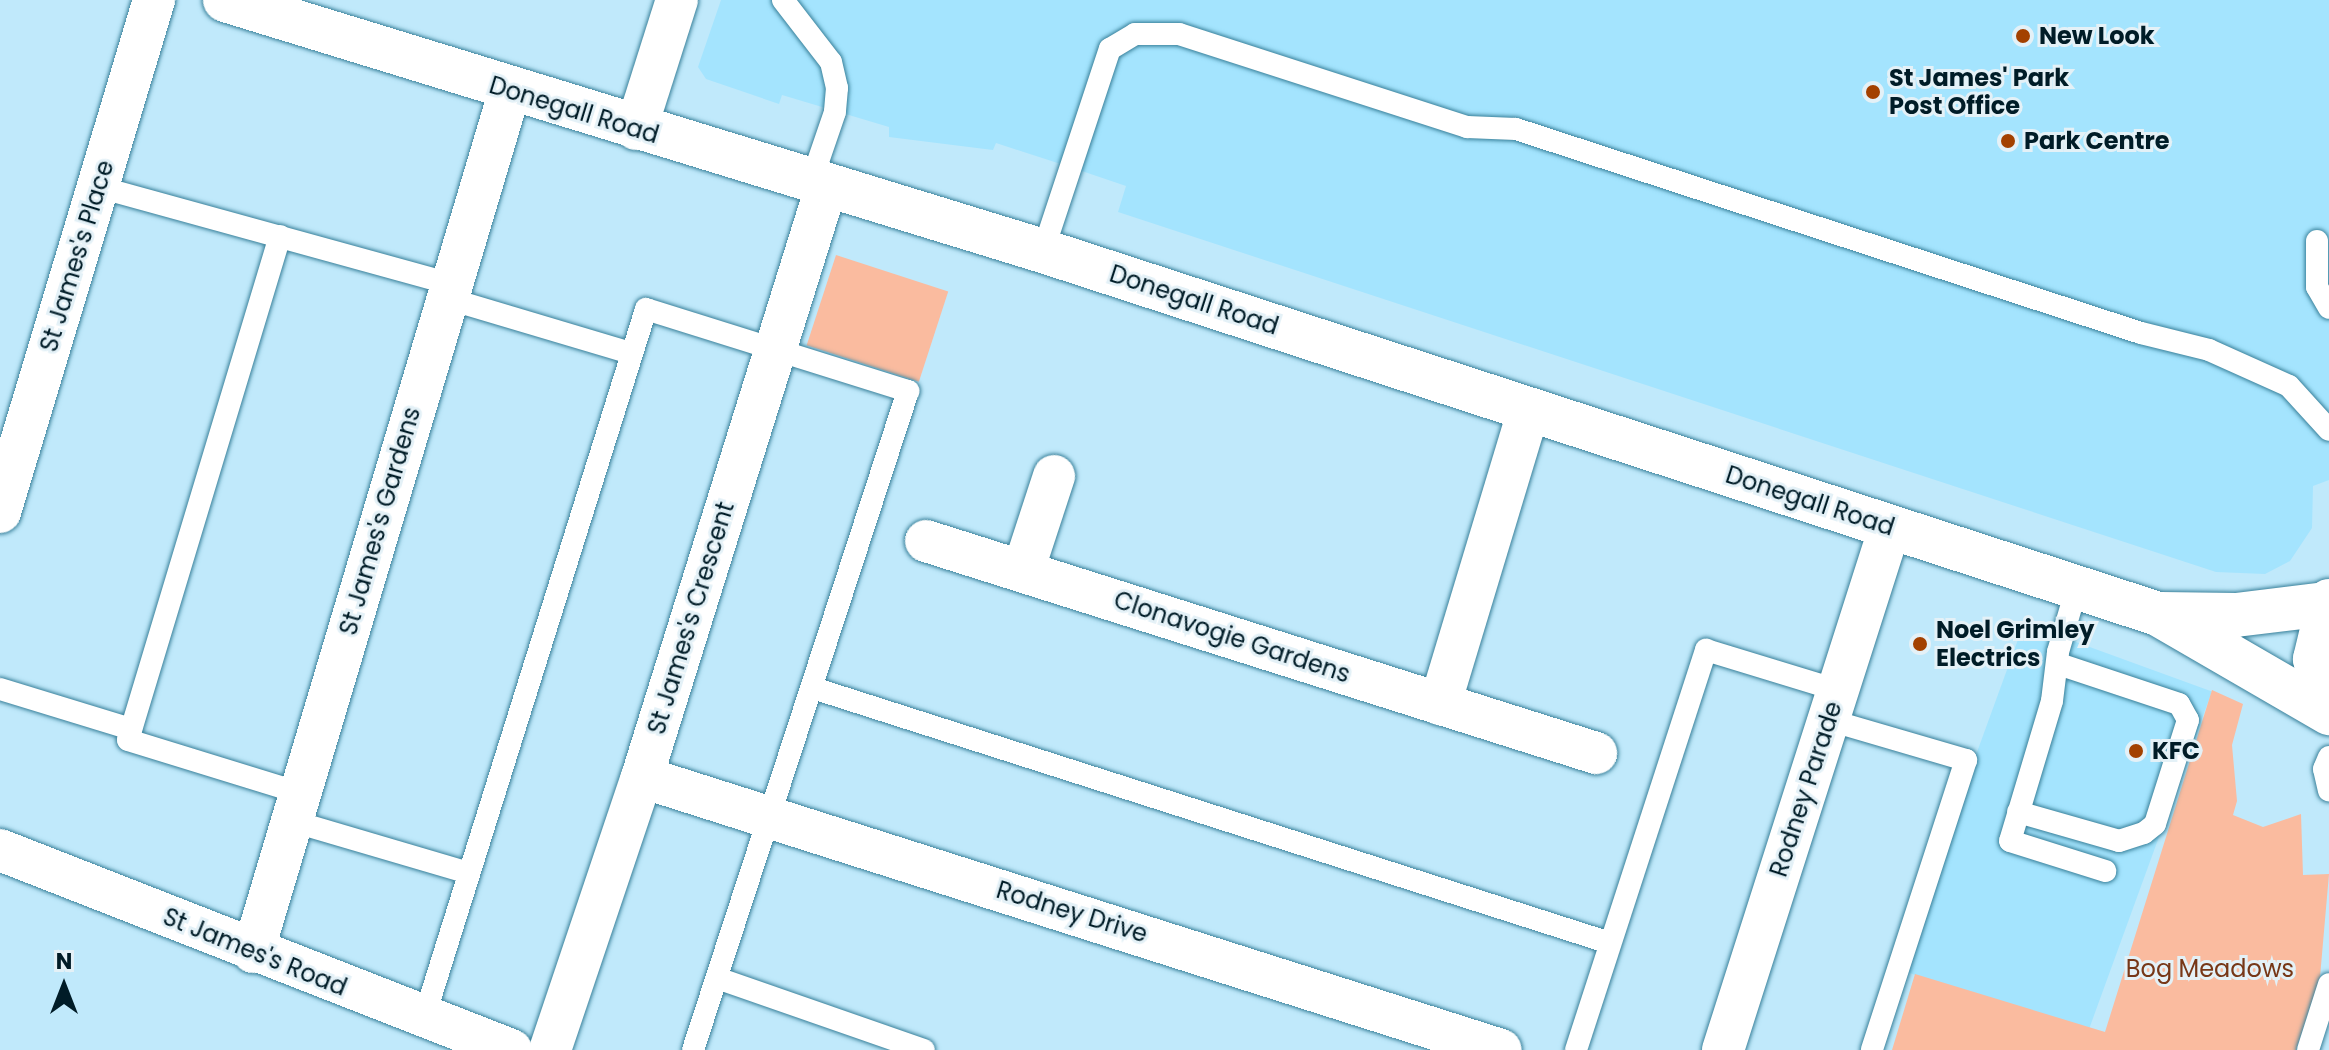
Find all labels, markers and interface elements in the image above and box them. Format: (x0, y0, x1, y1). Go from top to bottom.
place label: New Look (2039, 22, 2155, 50)
marker: New Look (2014, 27, 2032, 45)
place label: St James' Park Post Office (1889, 64, 2069, 120)
street label: Donegall Road (486, 71, 662, 149)
marker: St James' Park Post Office (1864, 83, 1882, 101)
place label: Park Centre (2024, 127, 2170, 155)
marker: Park Centre (1999, 132, 2017, 150)
street label: St James's Place (34, 157, 120, 355)
street label: Donegall Road (1106, 259, 1282, 341)
street label: St James's Gardens (334, 404, 426, 638)
street label: Donegall Road (1722, 460, 1898, 542)
street label: St James's Crescent (642, 498, 740, 738)
street label: Clonavogie Gardens (1110, 585, 1354, 689)
place label: Noel Grimley Electrics (1936, 616, 2094, 672)
marker: Noel Grimley Electrics (1911, 635, 1929, 653)
street label: Rodney Parade (1764, 698, 1848, 880)
place label: KFC (2152, 737, 2200, 765)
marker: KFC (2127, 742, 2145, 760)
street label: Rodney Drive (993, 875, 1151, 949)
street label: St James's Road (159, 902, 351, 1002)
north arrow (24, 946, 104, 1026)
text: N (56, 946, 72, 977)
park label: Bog Meadows (2126, 955, 2294, 983)

